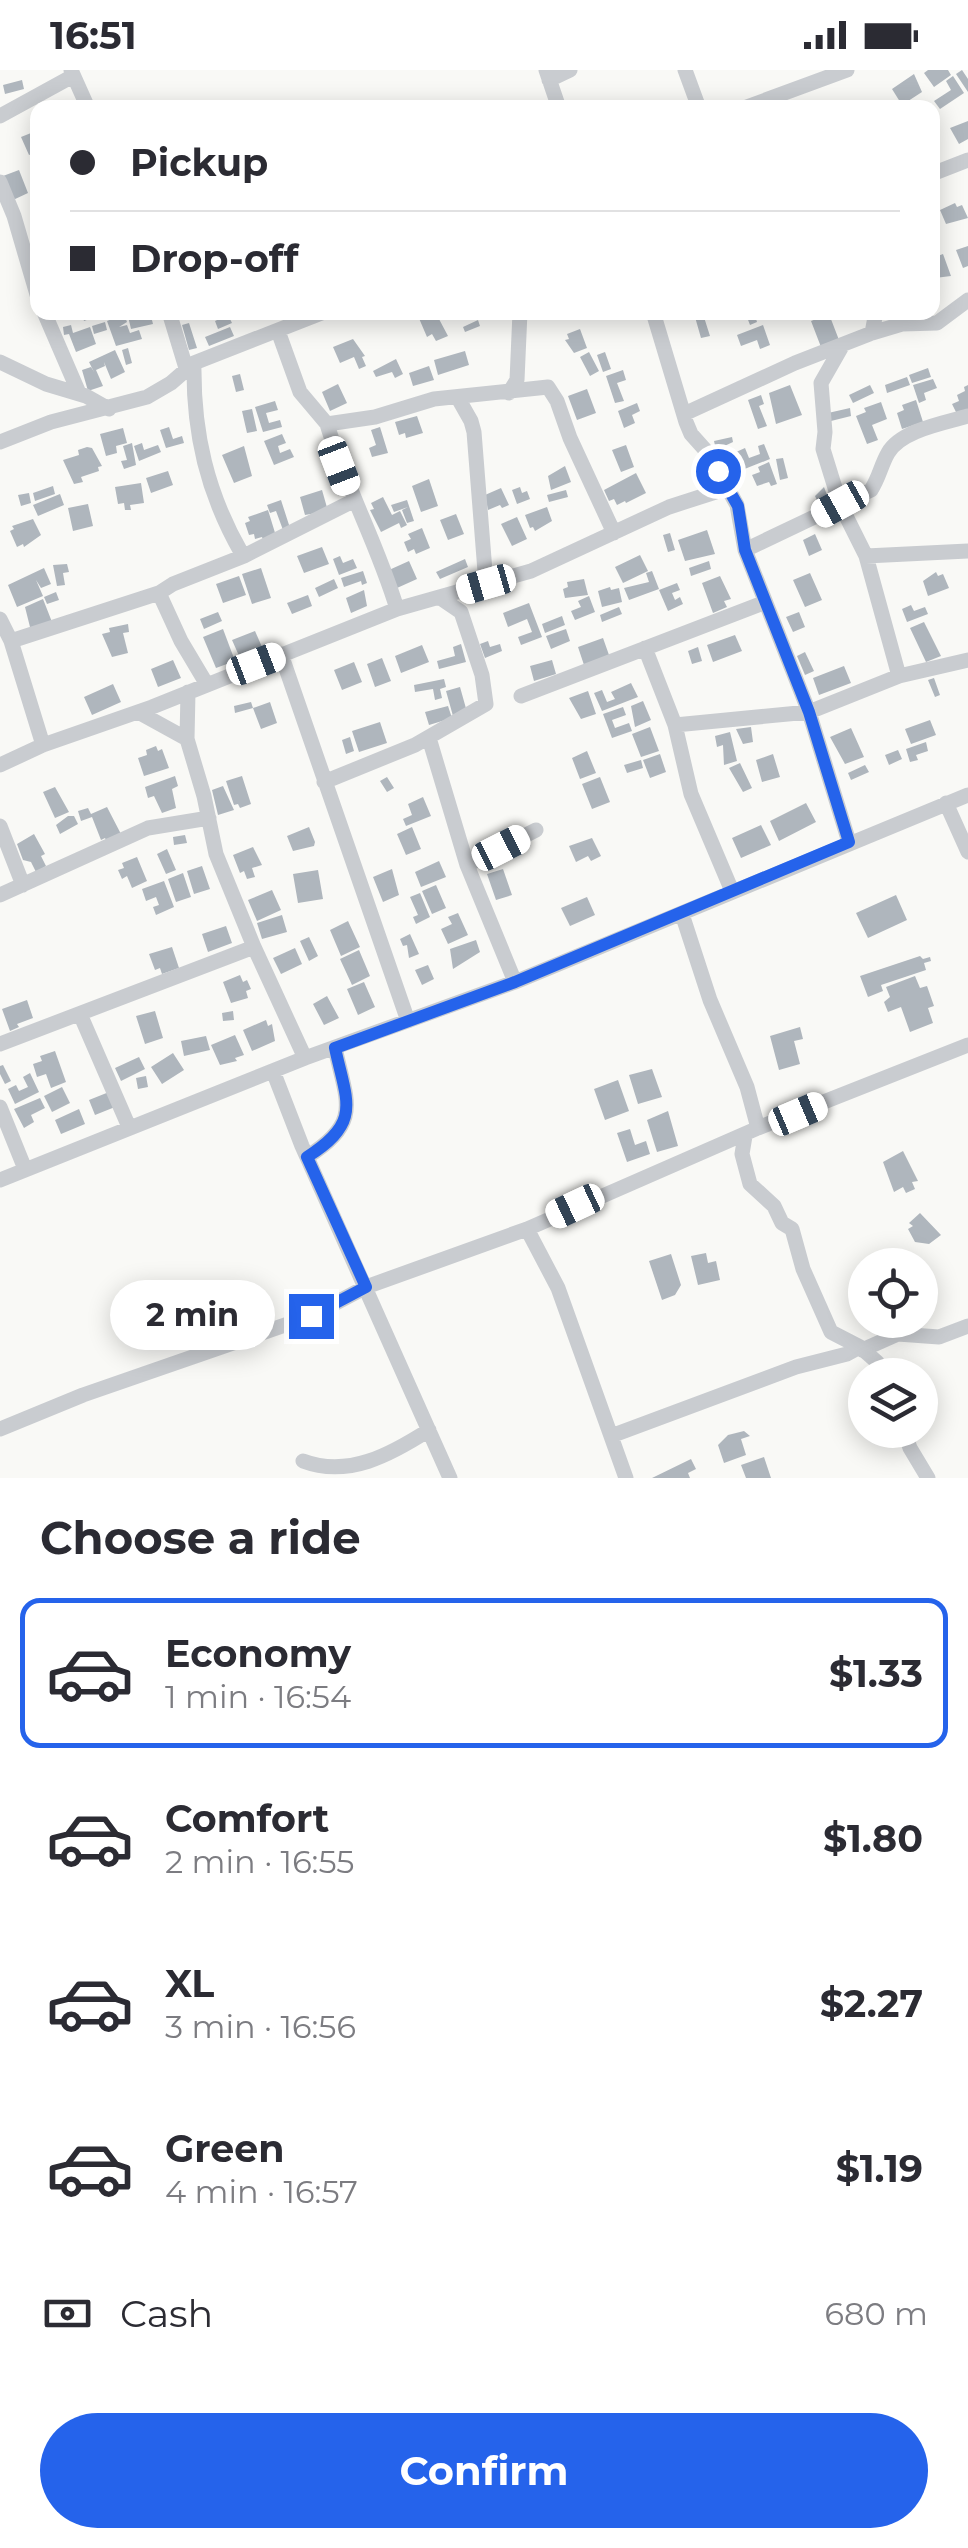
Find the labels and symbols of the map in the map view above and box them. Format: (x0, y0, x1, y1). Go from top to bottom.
car (314, 433, 364, 499)
route start (696, 449, 741, 494)
car (806, 476, 874, 532)
car (453, 561, 519, 607)
car (223, 639, 289, 689)
car (467, 821, 535, 875)
car (765, 1088, 831, 1140)
car (541, 1180, 609, 1232)
callout: 2 min (111, 1281, 276, 1351)
route end (289, 1294, 334, 1339)

